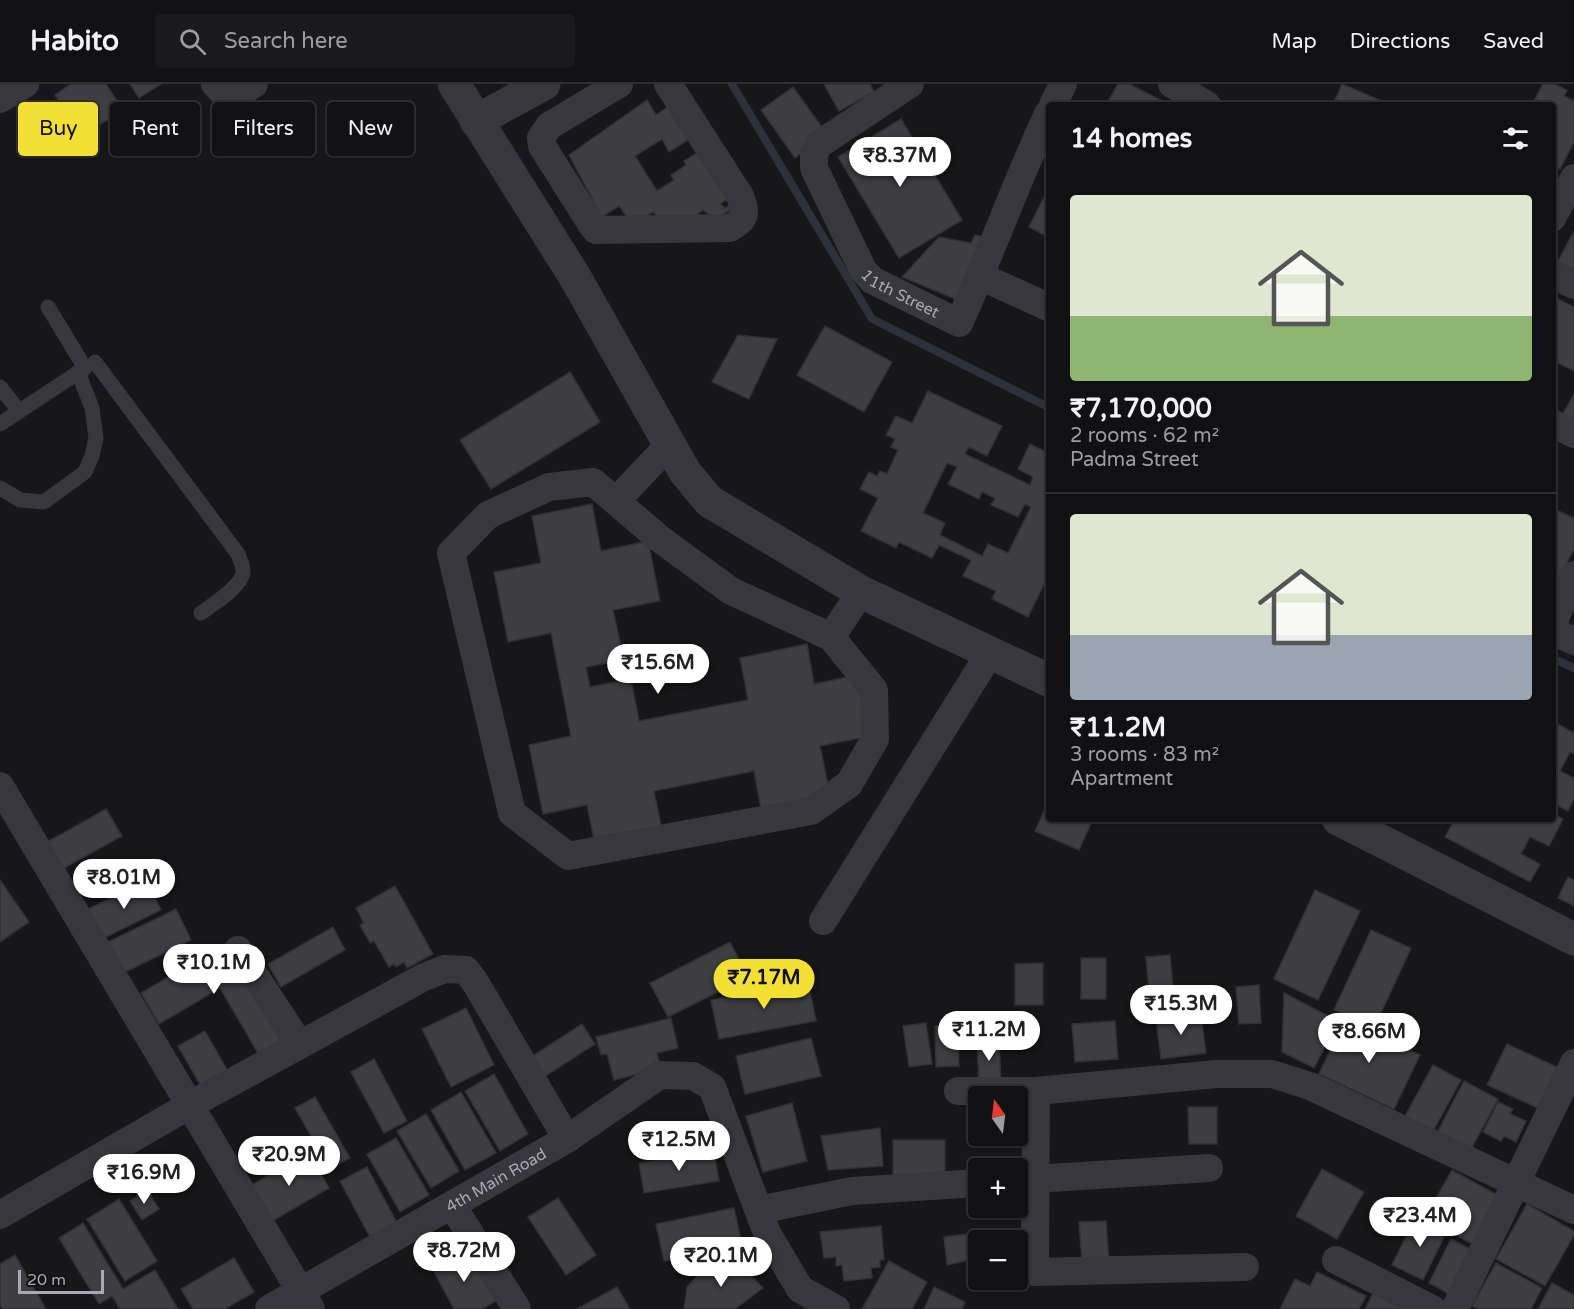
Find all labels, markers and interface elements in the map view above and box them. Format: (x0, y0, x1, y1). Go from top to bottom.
search box (155, 14, 575, 68)
text: Habito (30, 24, 119, 58)
icon: search (176, 25, 209, 58)
text: Search here (224, 28, 348, 54)
text: Map (1271, 29, 1317, 54)
text: Directions (1350, 29, 1450, 54)
text: Saved (1483, 29, 1544, 54)
chip: Buy (18, 102, 98, 156)
chip: Rent (110, 102, 200, 156)
chip: Filters (212, 102, 315, 156)
chip: New (327, 102, 414, 156)
icon: filters (1499, 122, 1532, 155)
text: 14 homes (1070, 123, 1192, 154)
pin: ₹8.37M (851, 137, 949, 188)
text: ₹8.37M (863, 144, 937, 168)
icon: home (1247, 234, 1355, 342)
street label: 11th Street (856, 265, 943, 323)
text: ₹7,170,000 (1070, 393, 1212, 424)
text: 2 rooms · 62 m² (1070, 424, 1219, 448)
text: Padma Street (1070, 448, 1199, 472)
icon: home (1247, 553, 1355, 661)
pin: ₹15.6M (609, 644, 707, 695)
text: ₹15.6M (621, 651, 695, 675)
text: ₹11.2M (1070, 712, 1166, 743)
text: 3 rooms · 83 m² (1070, 743, 1219, 767)
text: Apartment (1070, 767, 1173, 791)
pin: ₹8.01M (75, 859, 173, 910)
text: ₹8.01M (87, 866, 161, 890)
pin: ₹10.1M (165, 944, 263, 995)
text: ₹10.1M (177, 951, 251, 975)
pin: ₹7.17M (715, 959, 813, 1010)
text: ₹7.17M (728, 966, 800, 990)
pin: ₹15.3M (1132, 985, 1230, 1036)
text: ₹15.3M (1144, 992, 1218, 1016)
pin: ₹11.2M (940, 1011, 1038, 1062)
pin: ₹8.66M (1320, 1013, 1418, 1064)
text: ₹11.2M (952, 1018, 1026, 1042)
text: ₹8.66M (1332, 1020, 1406, 1044)
north arrow (968, 1086, 1028, 1146)
map controls (968, 1086, 1028, 1290)
pin: ₹12.5M (630, 1121, 728, 1172)
text: ₹12.5M (642, 1128, 716, 1152)
pin: ₹20.9M (240, 1136, 338, 1187)
text: ₹20.9M (252, 1143, 326, 1167)
street label: 4th Main Road (442, 1144, 550, 1217)
pin: ₹16.9M (95, 1154, 193, 1205)
button: + (968, 1158, 1028, 1218)
text: ₹16.9M (107, 1161, 181, 1185)
pin: ₹23.4M (1371, 1197, 1469, 1248)
text: ₹23.4M (1383, 1204, 1457, 1228)
button: − (968, 1230, 1028, 1290)
pin: ₹8.72M (415, 1232, 513, 1283)
pin: ₹20.1M (672, 1237, 770, 1288)
text: ₹8.72M (427, 1239, 501, 1263)
text: ₹20.1M (684, 1244, 758, 1268)
scale bar (18, 1267, 104, 1294)
text: 20 m (27, 1270, 66, 1290)

